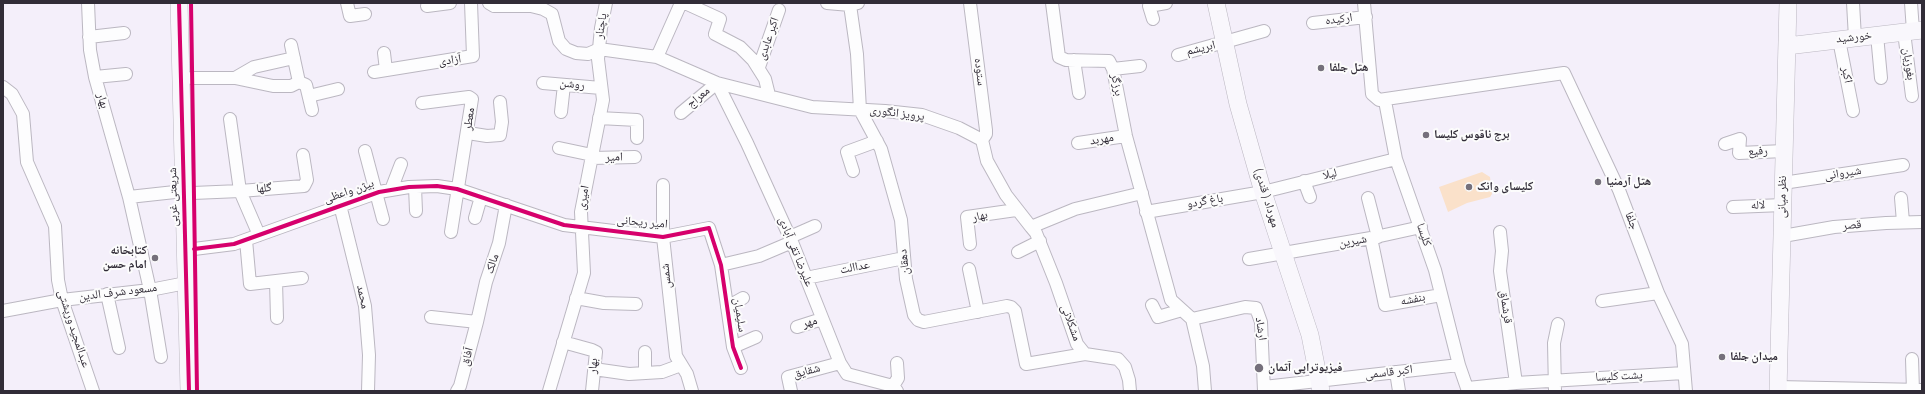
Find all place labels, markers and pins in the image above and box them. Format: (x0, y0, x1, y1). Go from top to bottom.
place label: هتل جلفا (1329, 61, 1368, 75)
marker: هتل جلفا (1316, 63, 1326, 73)
place label: برج ناقوس کلیسا (1434, 128, 1510, 142)
marker: برج ناقوس کلیسا (1421, 130, 1431, 140)
place label: هتل آرمنیا (1606, 175, 1651, 189)
marker: هتل آرمنیا (1593, 177, 1603, 187)
place label: کلیسای وانک (1477, 180, 1533, 194)
marker: کلیسای وانک (1464, 182, 1474, 192)
place label: کتابخانه امام حسن (103, 244, 147, 272)
marker: کتابخانه امام حسن (150, 253, 160, 263)
place label: میدان جلفا (1730, 350, 1778, 364)
marker: میدان جلفا (1717, 352, 1727, 362)
place label: فیزیوتراپی آتمان (1268, 361, 1342, 375)
marker: فیزیوتراپی آتمان (1253, 362, 1265, 374)

